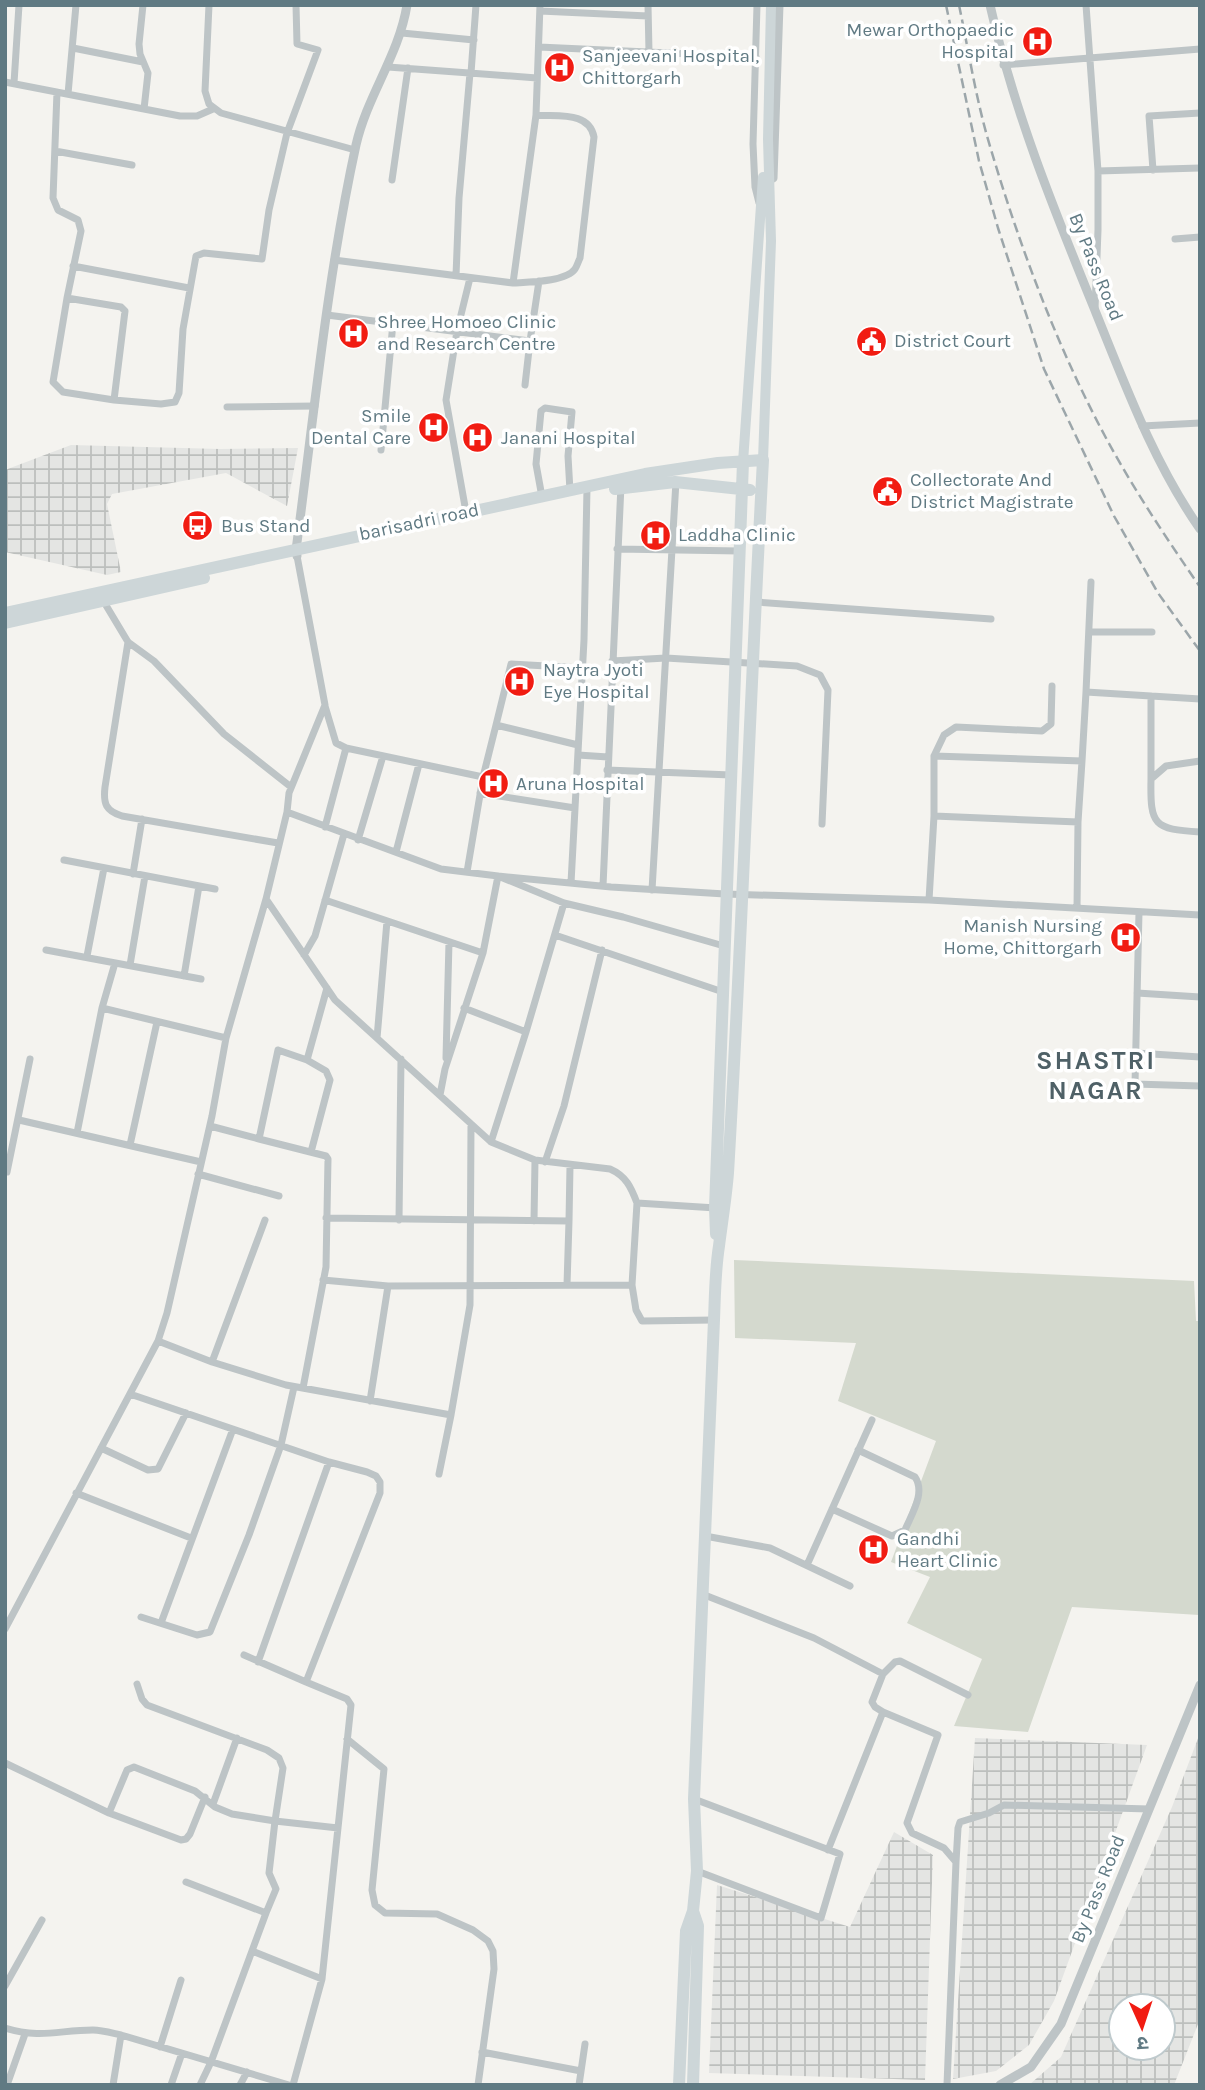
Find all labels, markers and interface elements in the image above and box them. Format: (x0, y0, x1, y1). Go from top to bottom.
place label: Mewar Orthopaedic Hospital (846, 19, 1014, 63)
hospital icon: Mewar Orthopaedic Hospital (1020, 24, 1054, 58)
place label: Sanjeevani Hospital, Chittorgarh (582, 45, 759, 89)
hospital icon: Sanjeevani Hospital, Chittorgarh (542, 50, 576, 84)
street label: By Pass Road (1064, 210, 1128, 324)
place label: Shree Homoeo Clinic and Research Centre (377, 311, 556, 355)
hospital icon: Shree Homoeo Clinic and Research Centre (337, 316, 371, 350)
public building icon: District Court (854, 324, 888, 358)
place label: District Court (894, 330, 1011, 352)
place label: Smile Dental Care (311, 405, 411, 449)
hospital icon: Smile Dental Care (417, 410, 451, 444)
hospital icon: Janani Hospital (461, 421, 495, 455)
place label: Janani Hospital (501, 427, 635, 449)
place label: Collectorate And District Magistrate (910, 469, 1074, 513)
public building icon: Collectorate And District Magistrate (870, 474, 904, 508)
street label: barisadri road (357, 499, 481, 545)
bus stop icon: Bus Stand (181, 509, 215, 543)
place label: Bus Stand (221, 515, 311, 537)
hospital icon: Laddha Clinic (638, 518, 672, 552)
place label: Laddha Clinic (678, 524, 796, 546)
place label: Naytra Jyoti Eye Hospital (543, 659, 650, 703)
hospital icon: Naytra Jyoti Eye Hospital (503, 664, 537, 698)
hospital icon: Aruna Hospital (476, 767, 510, 801)
place label: Aruna Hospital (516, 773, 645, 795)
place label: Manish Nursing Home, Chittorgarh (943, 915, 1102, 959)
hospital icon: Manish Nursing Home, Chittorgarh (1108, 920, 1142, 954)
district label: SHASTRI NAGAR (1036, 1045, 1156, 1106)
place label: Gandhi Heart Clinic (897, 1528, 998, 1572)
hospital icon: Gandhi Heart Clinic (857, 1533, 891, 1567)
street label: By Pass Road (1066, 1832, 1130, 1946)
north arrow (1107, 1992, 1177, 2062)
text: उ (1136, 2032, 1149, 2054)

